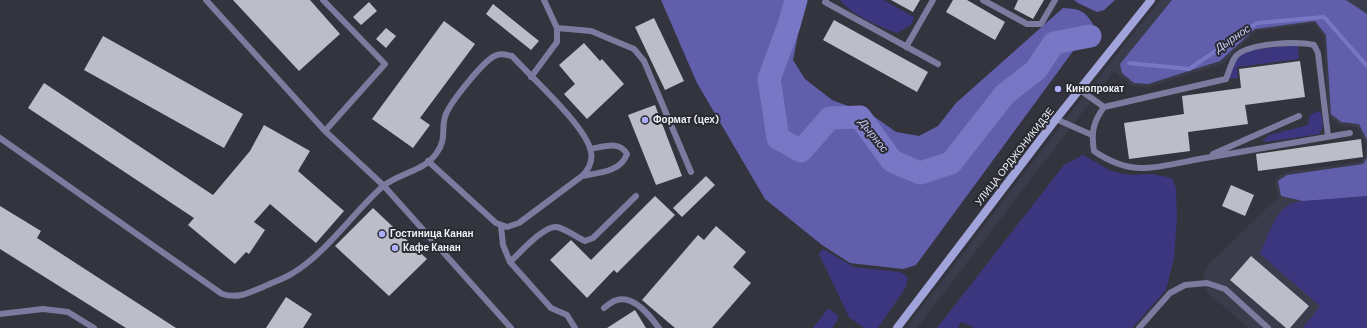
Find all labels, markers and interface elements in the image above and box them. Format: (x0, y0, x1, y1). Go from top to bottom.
water label: Дырнос (1213, 22, 1253, 56)
place label: Кинопрокат (1066, 83, 1124, 95)
marker: Кинопрокат (1053, 84, 1063, 94)
street label: УЛИЦА ОРДЖОНИКИДЗЕ (973, 106, 1057, 208)
place label: Формат (цех) (653, 114, 719, 126)
marker: Формат (цех) (640, 115, 650, 125)
water label: Дырнос (856, 116, 890, 156)
place label: Гостиница Канан (390, 228, 474, 240)
marker: Гостиница Канан (377, 229, 387, 239)
place label: Кафе Канан (403, 242, 461, 254)
marker: Кафе Канан (390, 243, 400, 253)

